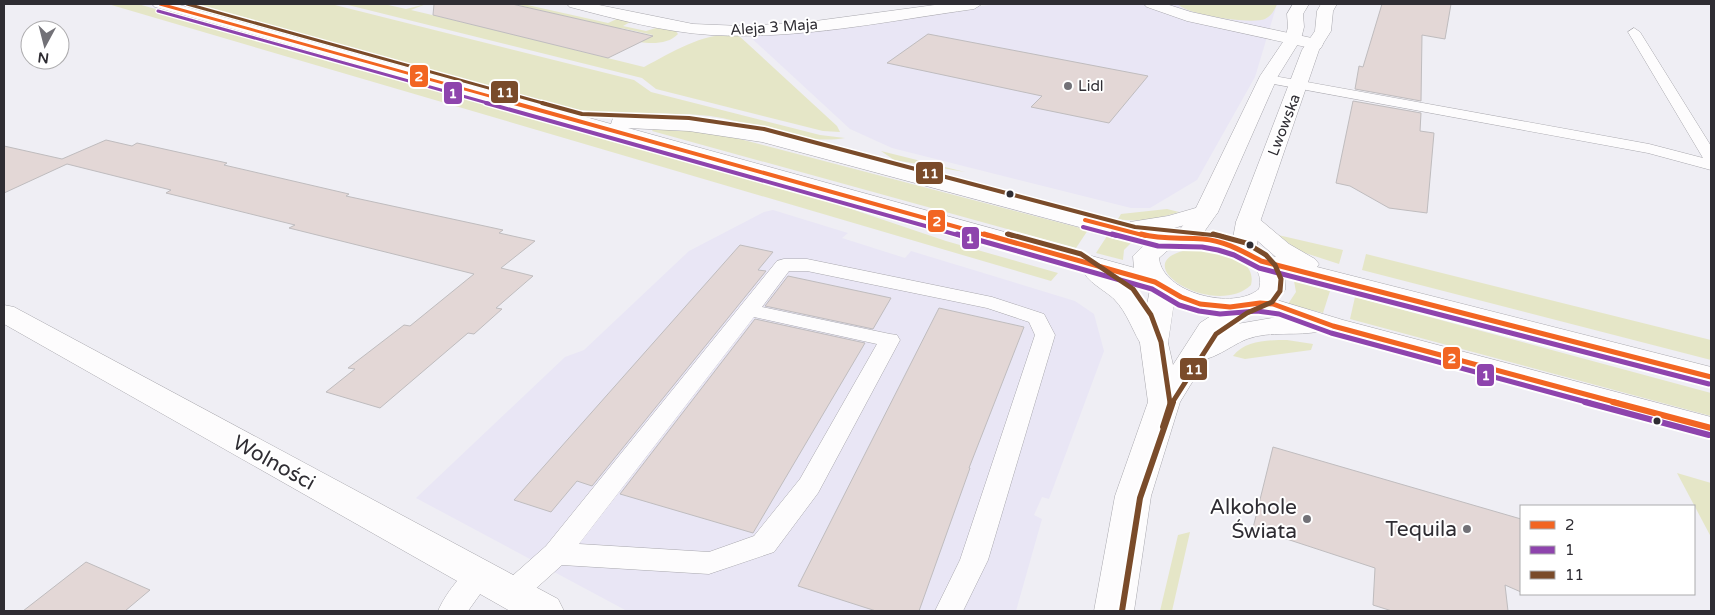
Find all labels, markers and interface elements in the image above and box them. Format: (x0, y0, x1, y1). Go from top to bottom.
street label: Aleja 3 Maja (730, 15, 818, 39)
north arrow (20, 20, 70, 70)
text: N (37, 48, 50, 67)
line badge: 2 (409, 64, 429, 88)
text: 2 (415, 68, 424, 85)
place label: Lidl (1078, 77, 1104, 95)
line badge: 11 (490, 80, 519, 104)
marker: Lidl (1062, 80, 1074, 92)
line badge: 1 (443, 81, 463, 105)
text: 11 (496, 84, 514, 101)
text: 1 (449, 85, 457, 102)
street label: Lwowska (1264, 91, 1304, 159)
line badge: 11 (915, 161, 944, 185)
text: 11 (921, 165, 939, 182)
unlabelled marker (1005, 189, 1015, 199)
line badge: 2 (927, 209, 946, 233)
text: 2 (933, 213, 942, 230)
line badge: 1 (961, 226, 980, 250)
text: 1 (966, 230, 974, 247)
unlabelled marker (1245, 240, 1255, 250)
line badge: 2 (1442, 346, 1461, 370)
text: 2 (1448, 350, 1457, 367)
line badge: 11 (1179, 357, 1208, 381)
text: 11 (1185, 361, 1203, 378)
line badge: 1 (1476, 363, 1495, 387)
text: 1 (1482, 367, 1490, 384)
unlabelled marker (1652, 416, 1662, 426)
street label: Wolności (228, 430, 320, 496)
place label: Alkohole Świata (1210, 495, 1297, 544)
legend (1520, 505, 1695, 595)
marker: Alkohole Świata (1301, 513, 1313, 525)
text: 2 (1565, 516, 1574, 534)
place label: Tequila (1385, 517, 1457, 542)
marker: Tequila (1461, 523, 1473, 535)
text: 1 (1565, 541, 1574, 559)
text: 11 (1565, 566, 1584, 584)

